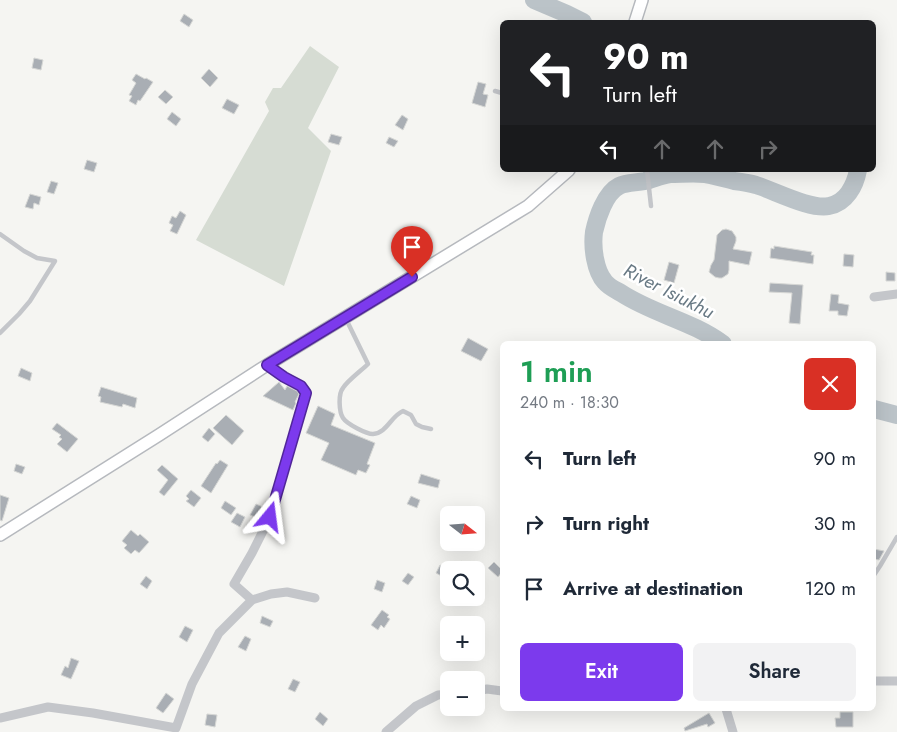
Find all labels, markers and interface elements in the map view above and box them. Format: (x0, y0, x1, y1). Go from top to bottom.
text: 90 m (603, 32, 689, 82)
icon: left (520, 40, 585, 105)
text: Turn left (603, 78, 677, 110)
icon: left (595, 135, 623, 163)
icon: ahead (648, 135, 676, 163)
icon: ahead (701, 135, 729, 163)
icon: right (754, 135, 782, 163)
pin (391, 226, 433, 277)
icon: arrive (398, 233, 426, 261)
water label: River Isiukhu (619, 257, 719, 325)
text: 1 min (520, 350, 593, 393)
button: close (804, 358, 856, 410)
text: 240 m · 18:30 (520, 391, 619, 414)
icon: left (520, 445, 548, 473)
text: Turn left (563, 445, 636, 472)
text: 90 m (813, 445, 856, 472)
position arrow (243, 490, 295, 542)
north arrow (440, 506, 485, 551)
map controls (440, 506, 485, 716)
icon: right (520, 510, 548, 538)
text: Turn right (563, 510, 649, 537)
text: 30 m (814, 510, 856, 537)
button: search (440, 561, 485, 606)
icon: arrive (520, 575, 548, 603)
text: Arrive at destination (563, 575, 743, 602)
text: 120 m (805, 575, 856, 602)
button: + (440, 616, 485, 661)
button: Exit (520, 643, 683, 701)
button: Share (693, 643, 856, 701)
button: − (440, 671, 485, 716)

